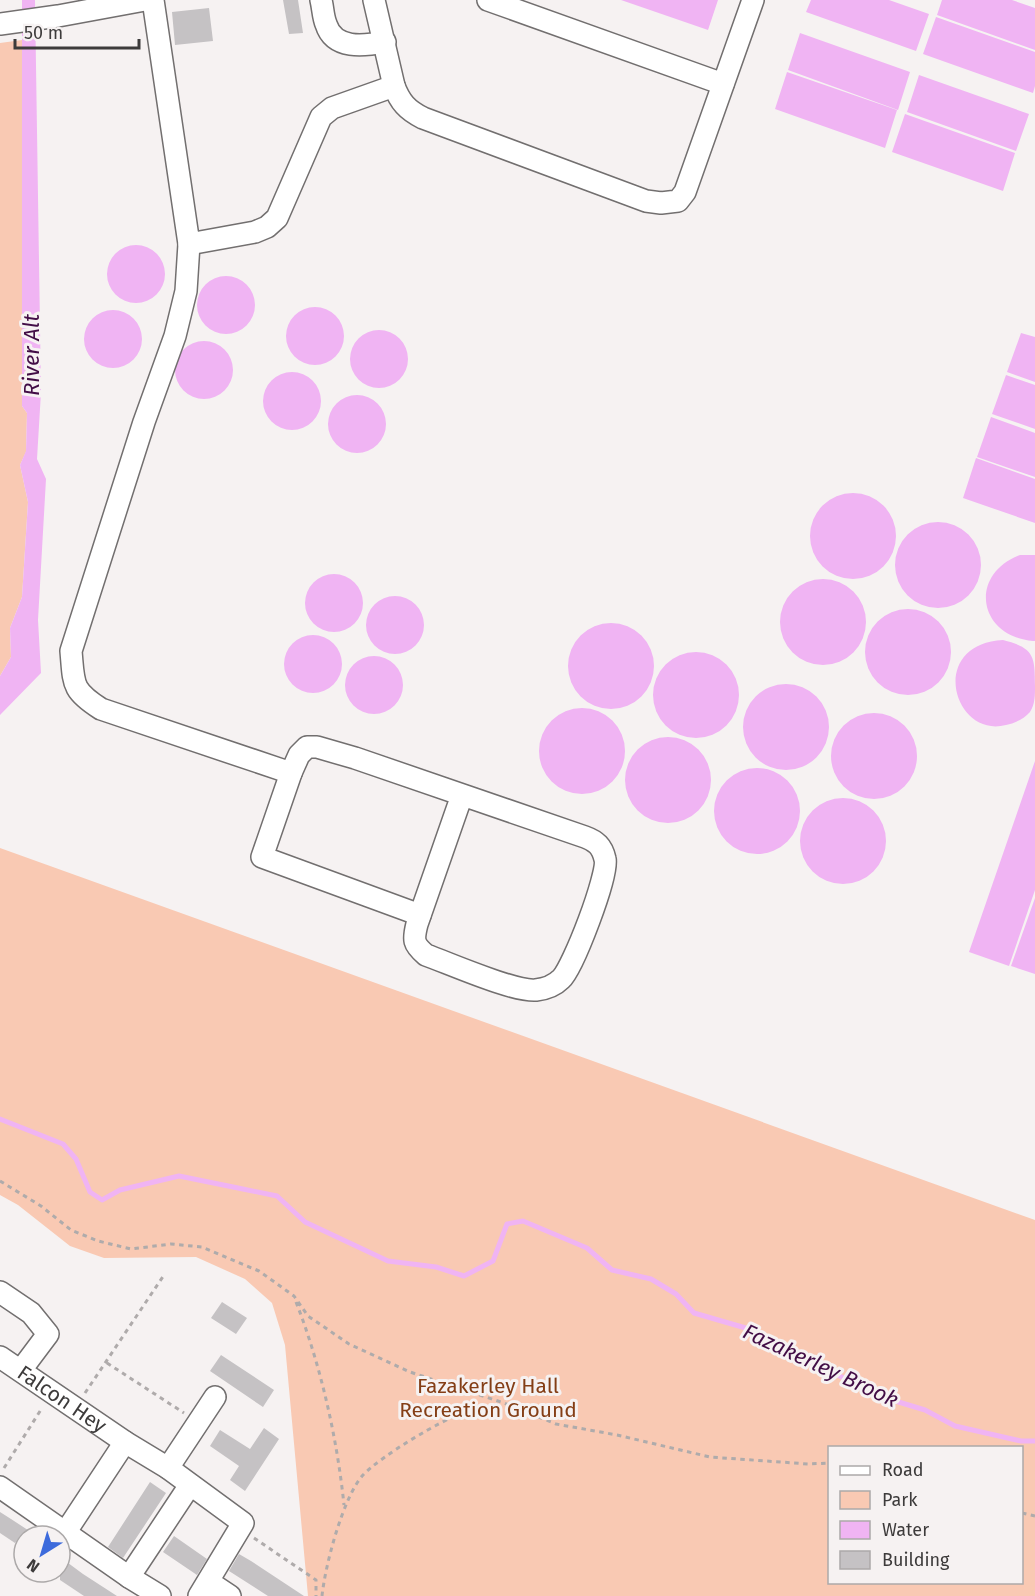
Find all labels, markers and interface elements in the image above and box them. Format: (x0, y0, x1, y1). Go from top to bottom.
scale bar (15, 12, 140, 50)
text: 50 m (24, 22, 63, 44)
water label: River Alt (18, 314, 45, 396)
water label: Fazakerley Brook (739, 1318, 903, 1413)
street label: Falcon Hey (12, 1360, 112, 1439)
park label: Fazakerley Hall Recreation Ground (399, 1373, 577, 1423)
legend (828, 1446, 1023, 1584)
text: Road (882, 1459, 924, 1481)
text: Park (882, 1489, 918, 1511)
text: Water (882, 1519, 929, 1541)
north arrow (12, 1524, 72, 1584)
text: Building (882, 1549, 950, 1571)
text: N (23, 1555, 43, 1576)

